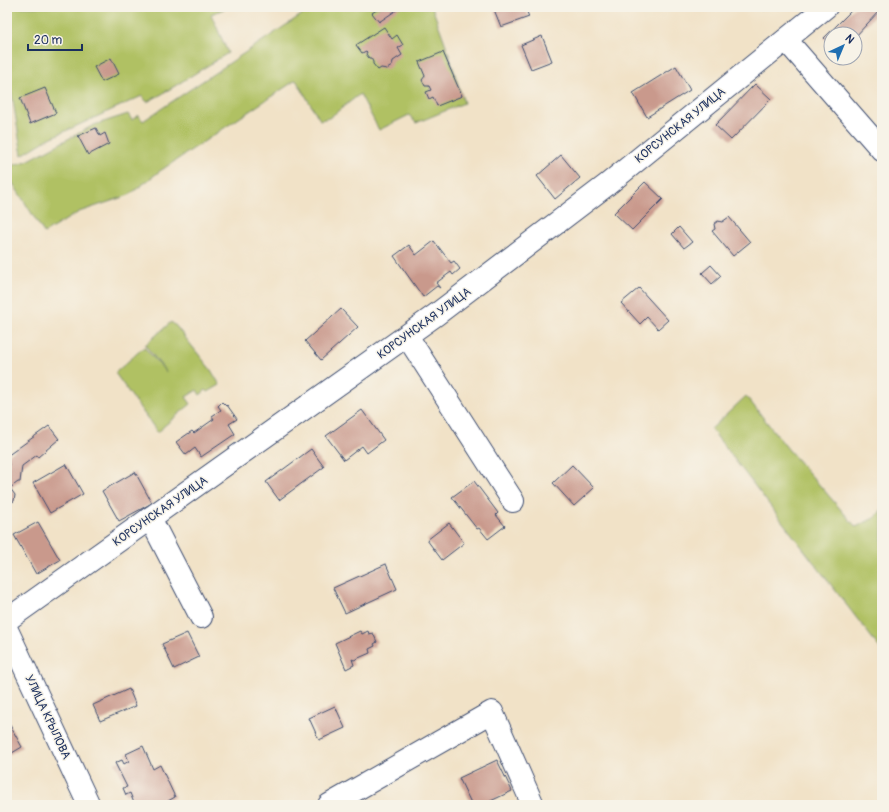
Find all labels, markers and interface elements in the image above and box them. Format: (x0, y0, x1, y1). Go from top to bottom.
scale bar (28, 26, 82, 52)
north arrow (823, 26, 863, 66)
text: N (842, 32, 857, 47)
text: 20 m (34, 33, 63, 48)
street label: КОРСУНСКАЯ УЛИЦА (632, 84, 729, 167)
street label: КОРСУНСКАЯ УЛИЦА (374, 284, 474, 362)
street label: КОРСУНСКАЯ УЛИЦА (110, 473, 211, 550)
street label: УЛИЦА КРЫЛОВА (21, 673, 74, 762)

